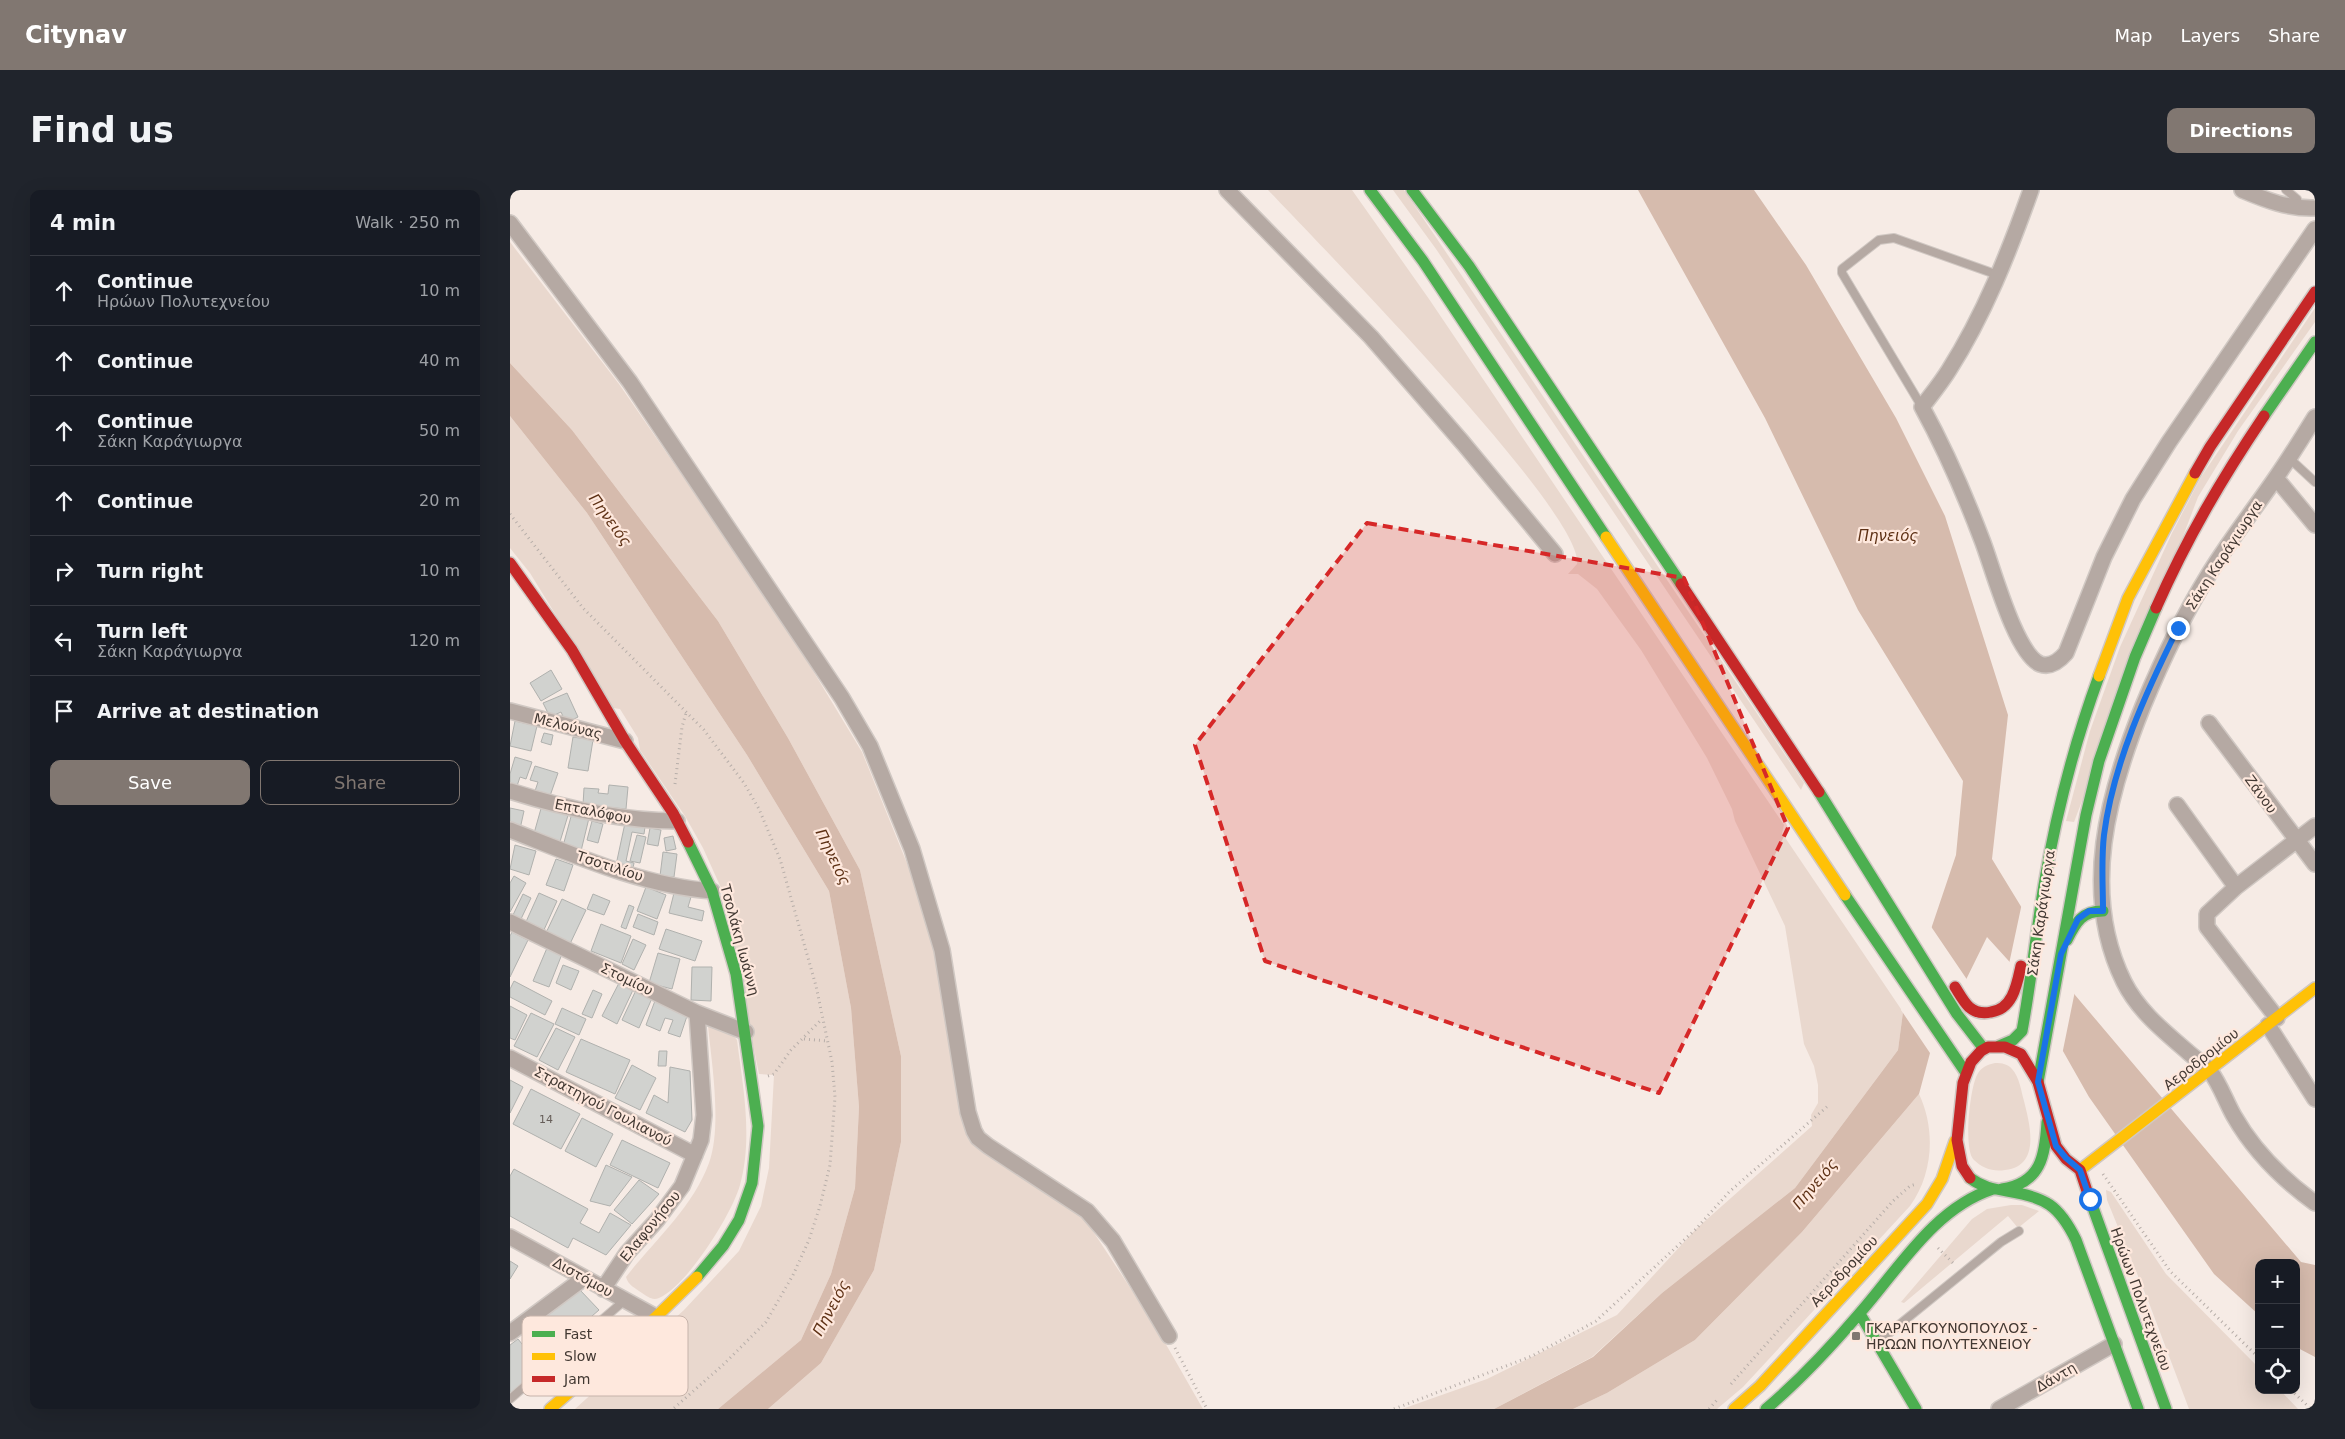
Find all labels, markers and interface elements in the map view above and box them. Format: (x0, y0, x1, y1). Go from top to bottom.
text: Citynav (25, 21, 127, 49)
text: Map (2114, 25, 2152, 46)
text: Layers (2180, 25, 2240, 46)
text: Share (2268, 25, 2320, 46)
button: Directions (2167, 108, 2315, 153)
text: Find us (30, 110, 174, 150)
text: 4 min (50, 211, 116, 235)
text: Walk · 250 m (355, 213, 460, 232)
text: Continue (97, 270, 193, 292)
icon: ahead (50, 277, 78, 305)
text: 10 m (419, 281, 460, 300)
text: Ηρώων Πολυτεχνείου (97, 292, 270, 311)
icon: ahead (50, 347, 78, 375)
text: Continue (97, 350, 193, 372)
text: 40 m (419, 351, 460, 370)
text: Continue (97, 410, 193, 432)
icon: ahead (50, 417, 78, 445)
text: 50 m (419, 421, 460, 440)
text: Σάκη Καράγιωργα (97, 432, 243, 451)
icon: ahead (50, 487, 78, 515)
text: Continue (97, 490, 193, 512)
water label: Πηνειός (585, 490, 635, 550)
text: 20 m (419, 491, 460, 510)
street label: Σάκη Καράγιωργα (2183, 497, 2265, 613)
water label: Πηνειός (1858, 527, 1918, 545)
icon: right (50, 557, 78, 585)
text: Turn right (97, 560, 203, 582)
text: 10 m (419, 561, 460, 580)
route end (2167, 617, 2190, 640)
text: Turn left (97, 620, 188, 642)
icon: left (50, 627, 78, 655)
text: 120 m (409, 631, 460, 650)
text: Σάκη Καράγιωργα (97, 642, 243, 661)
icon: arrive (50, 697, 78, 725)
text: Arrive at destination (97, 700, 319, 722)
street label: Μελούνας (532, 710, 604, 742)
button: Save (50, 760, 250, 805)
button: Share (260, 760, 460, 805)
street label: Ζάνου (2242, 772, 2280, 816)
street label: Επταλόφου (553, 796, 633, 826)
water label: Πηνειός (812, 826, 854, 888)
street label: Τσοτιλίου (574, 847, 645, 884)
street label: Σάκη Καράγιωργα (2024, 849, 2058, 977)
street label: Τσολάκη Ιωάννη (717, 882, 763, 997)
street label: Στομίου (598, 960, 656, 998)
street label: Αεροδρομίου (2160, 1025, 2242, 1093)
street label: Στρατηγού Γουλιανού (532, 1063, 674, 1149)
house number: 14 (539, 1113, 553, 1126)
water label: Πηνειός (1789, 1155, 1841, 1213)
street label: Ελαφονήσου (617, 1187, 683, 1265)
route start (2079, 1188, 2102, 1211)
street label: Ηρώων Πολυτεχνείου (2108, 1225, 2174, 1373)
street label: Αεροδρομίου (1807, 1232, 1881, 1310)
street label: Διστόμου (550, 1254, 616, 1300)
map controls (2255, 1259, 2300, 1394)
button: + (2255, 1259, 2300, 1304)
water label: Πηνειός (809, 1277, 853, 1339)
button: − (2255, 1304, 2300, 1349)
legend (522, 1316, 688, 1396)
place label: ΓΚΑΡΑΓΚΟΥΝΟΠΟΥΛΟΣ - ΗΡΩΩΝ ΠΟΛΥΤΕΧΝΕΙΟΥ (1866, 1320, 2038, 1352)
text: Fast (564, 1326, 593, 1342)
marker: ΓΚΑΡΑΓΚΟΥΝΟΠΟΥΛΟΣ - ΗΡΩΩΝ ΠΟΛΥΤΕΧΝΕΙΟΥ (1850, 1330, 1862, 1342)
text: Slow (564, 1348, 597, 1364)
button: locate (2255, 1349, 2300, 1394)
street label: Δάντη (2033, 1359, 2079, 1395)
text: Jam (563, 1371, 590, 1387)

